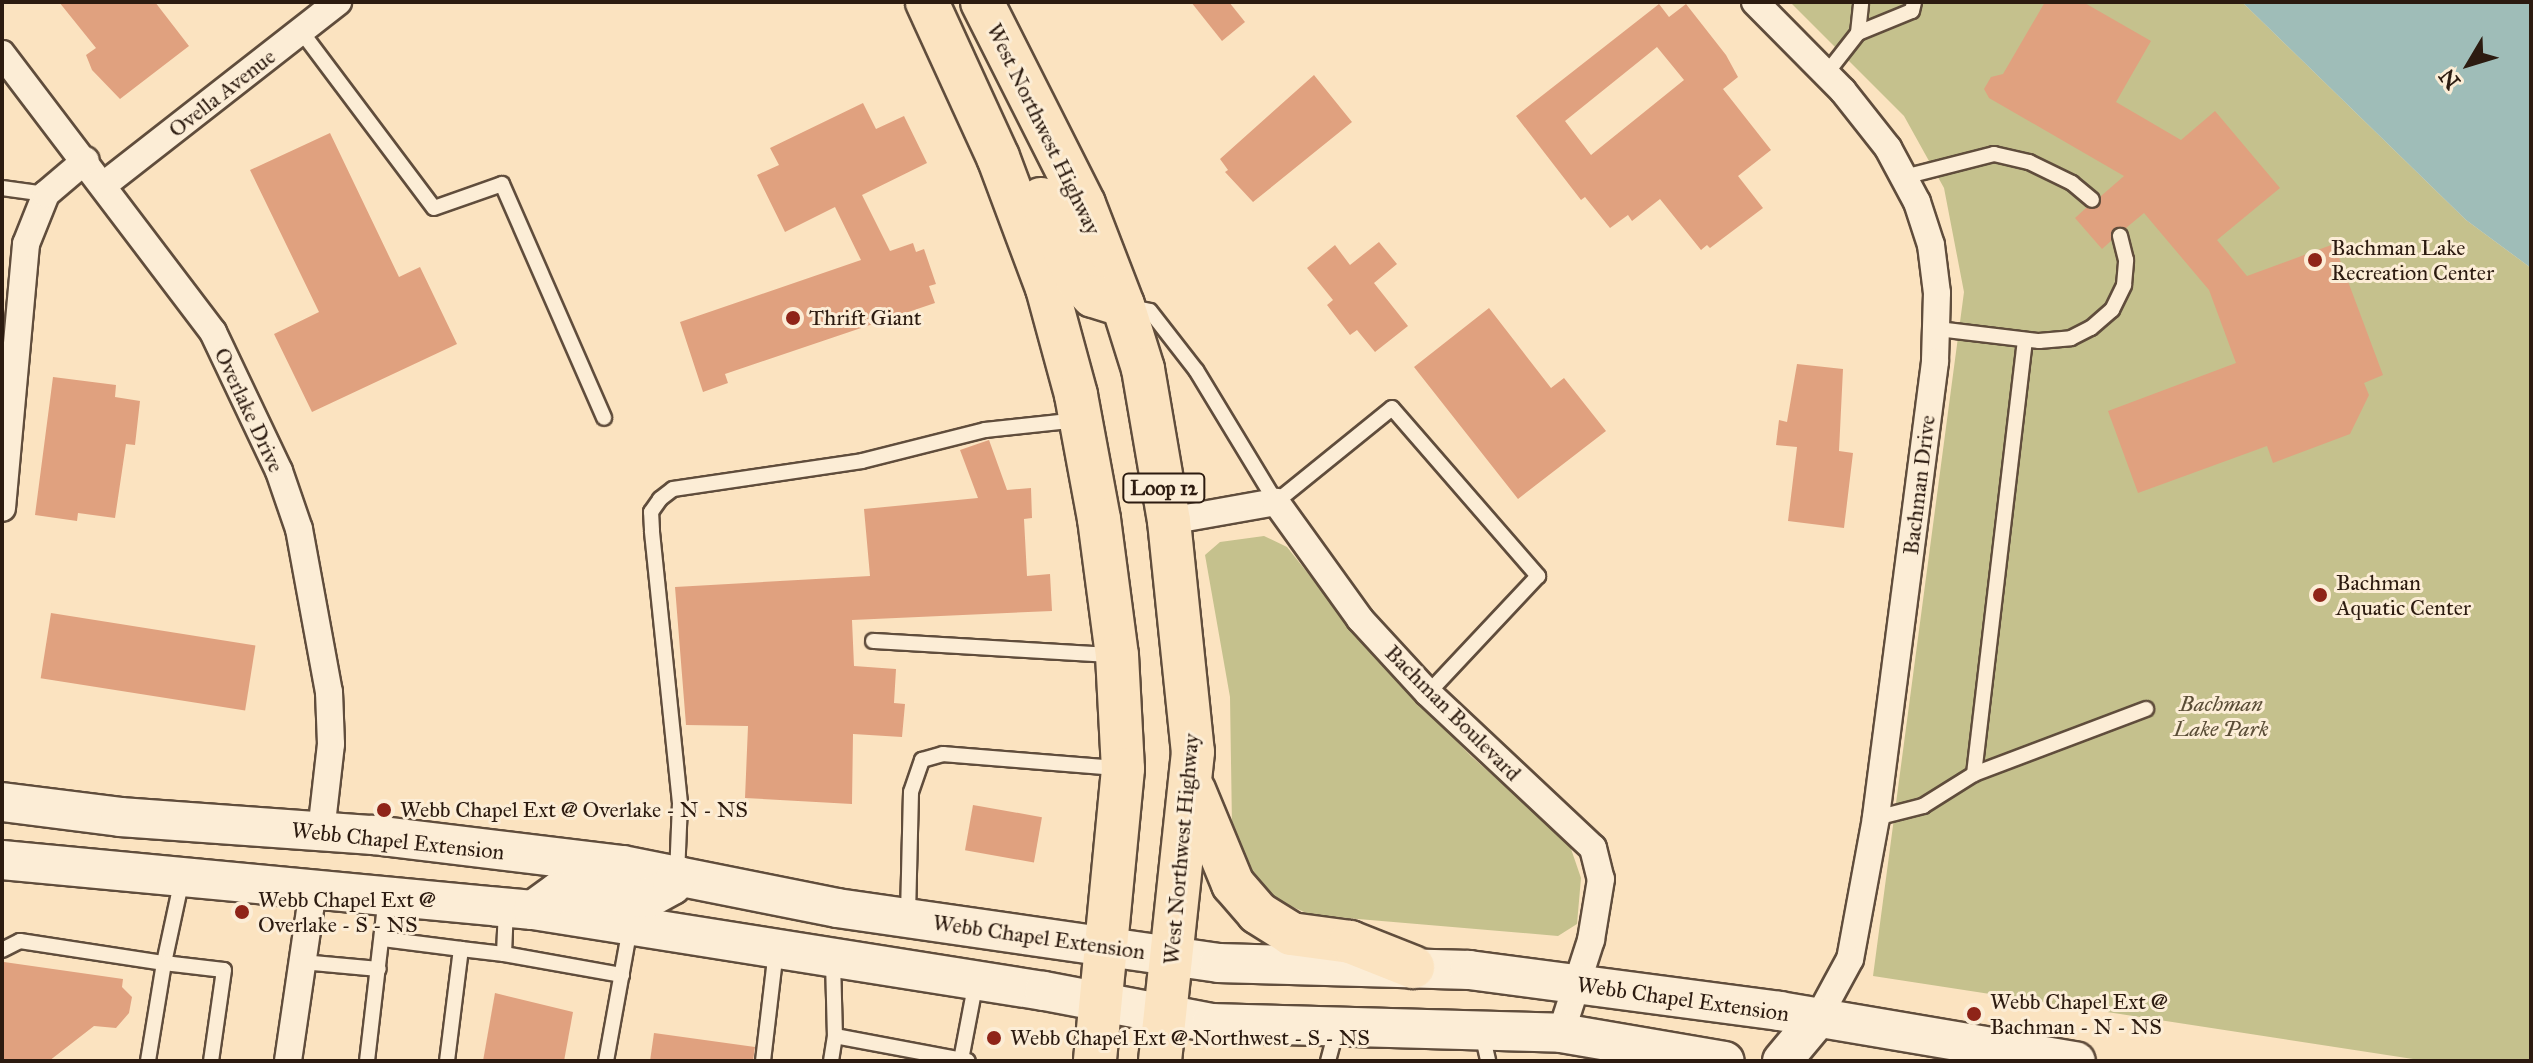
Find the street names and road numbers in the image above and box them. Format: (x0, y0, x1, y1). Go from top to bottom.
street label: West Northwest Highway (981, 19, 1107, 239)
street label: Ovella Avenue (163, 43, 281, 143)
street label: Overlake Drive (209, 344, 289, 476)
street label: Bachman Drive (1897, 414, 1941, 556)
road number: Loop 12 (1122, 472, 1206, 504)
street label: Bachman Boulevard (1380, 640, 1526, 786)
street label: West Northwest Highway (1158, 732, 1204, 966)
street label: Webb Chapel Extension (290, 817, 506, 865)
street label: Webb Chapel Extension (931, 909, 1147, 965)
street label: Webb Chapel Extension (1575, 971, 1791, 1027)

